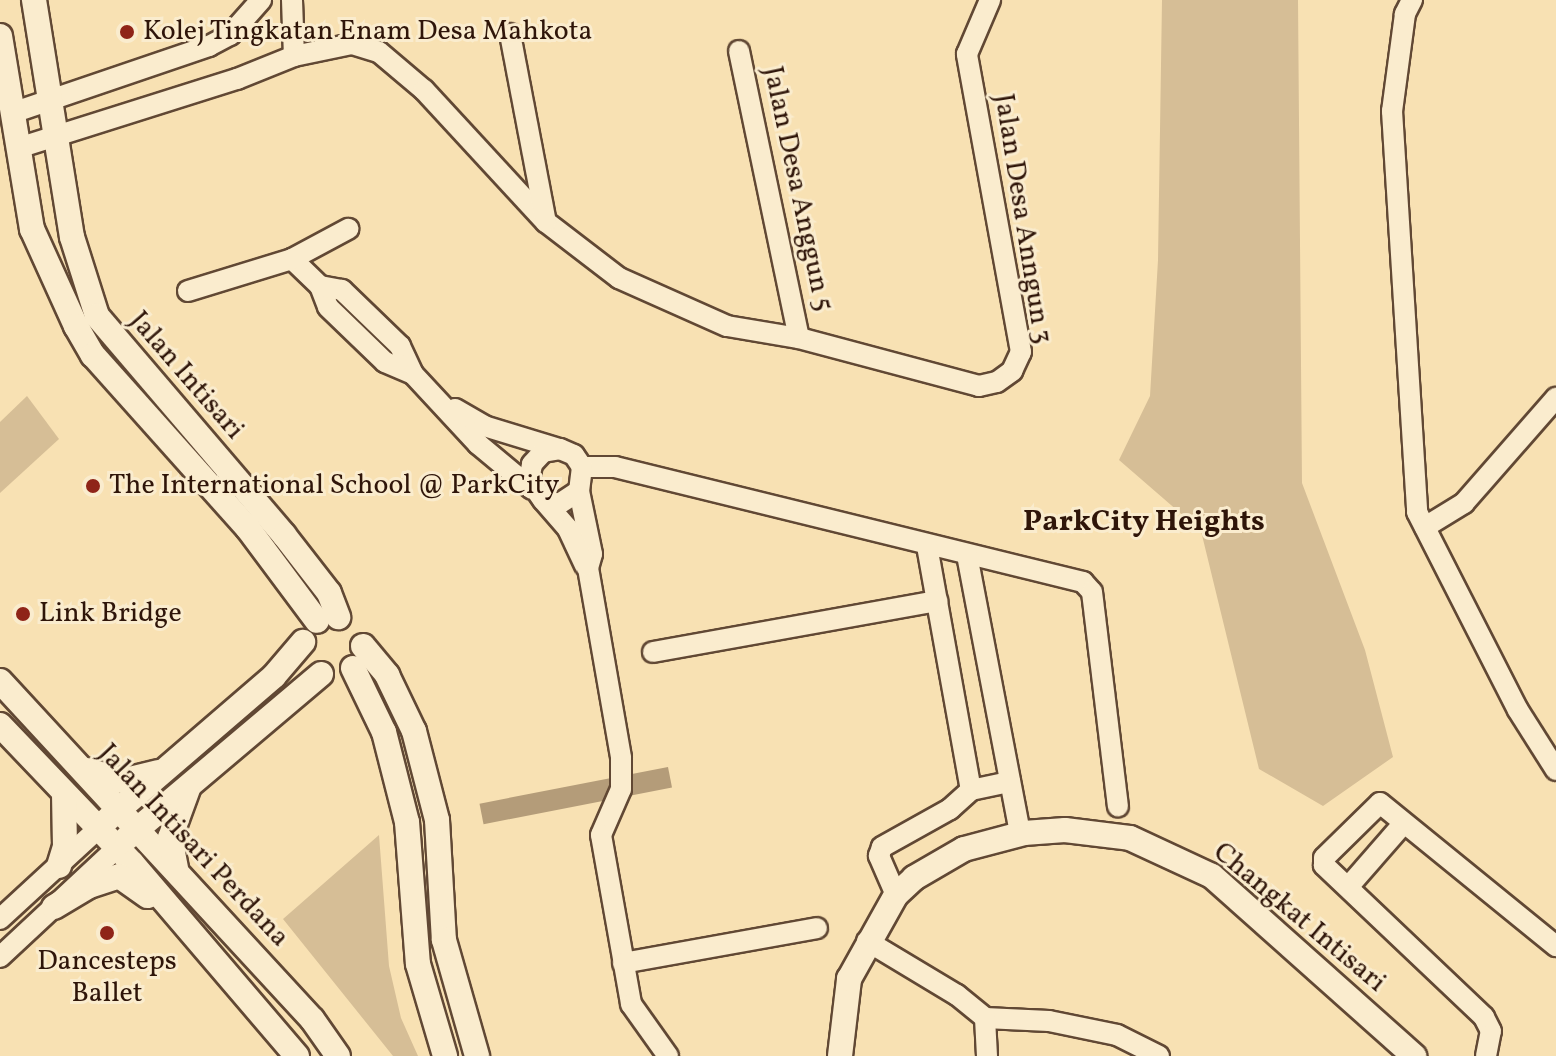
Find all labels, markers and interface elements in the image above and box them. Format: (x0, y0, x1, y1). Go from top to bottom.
place label: Kolej Tingkatan Enam Desa Mahkota (143, 15, 593, 49)
marker: Kolej Tingkatan Enam Desa Mahkota (118, 23, 136, 41)
street label: Jalan Desa Anggun 5 (755, 63, 839, 315)
street label: Jalan Desa Anngun 3 (986, 91, 1058, 347)
street label: Jalan Intisari (121, 305, 251, 447)
place label: The International School @ ParkCity (109, 469, 559, 503)
marker: The International School @ ParkCity (84, 477, 102, 495)
district label: ParkCity Heights (1023, 504, 1265, 540)
place label: Link Bridge (39, 597, 182, 631)
marker: Link Bridge (14, 605, 32, 623)
street label: Jalan Intisari Perdana (90, 737, 296, 955)
street label: Changkat Intisari (1206, 836, 1392, 1000)
marker: Dancesteps Ballet (98, 924, 116, 942)
place label: Dancesteps Ballet (37, 945, 177, 1011)

